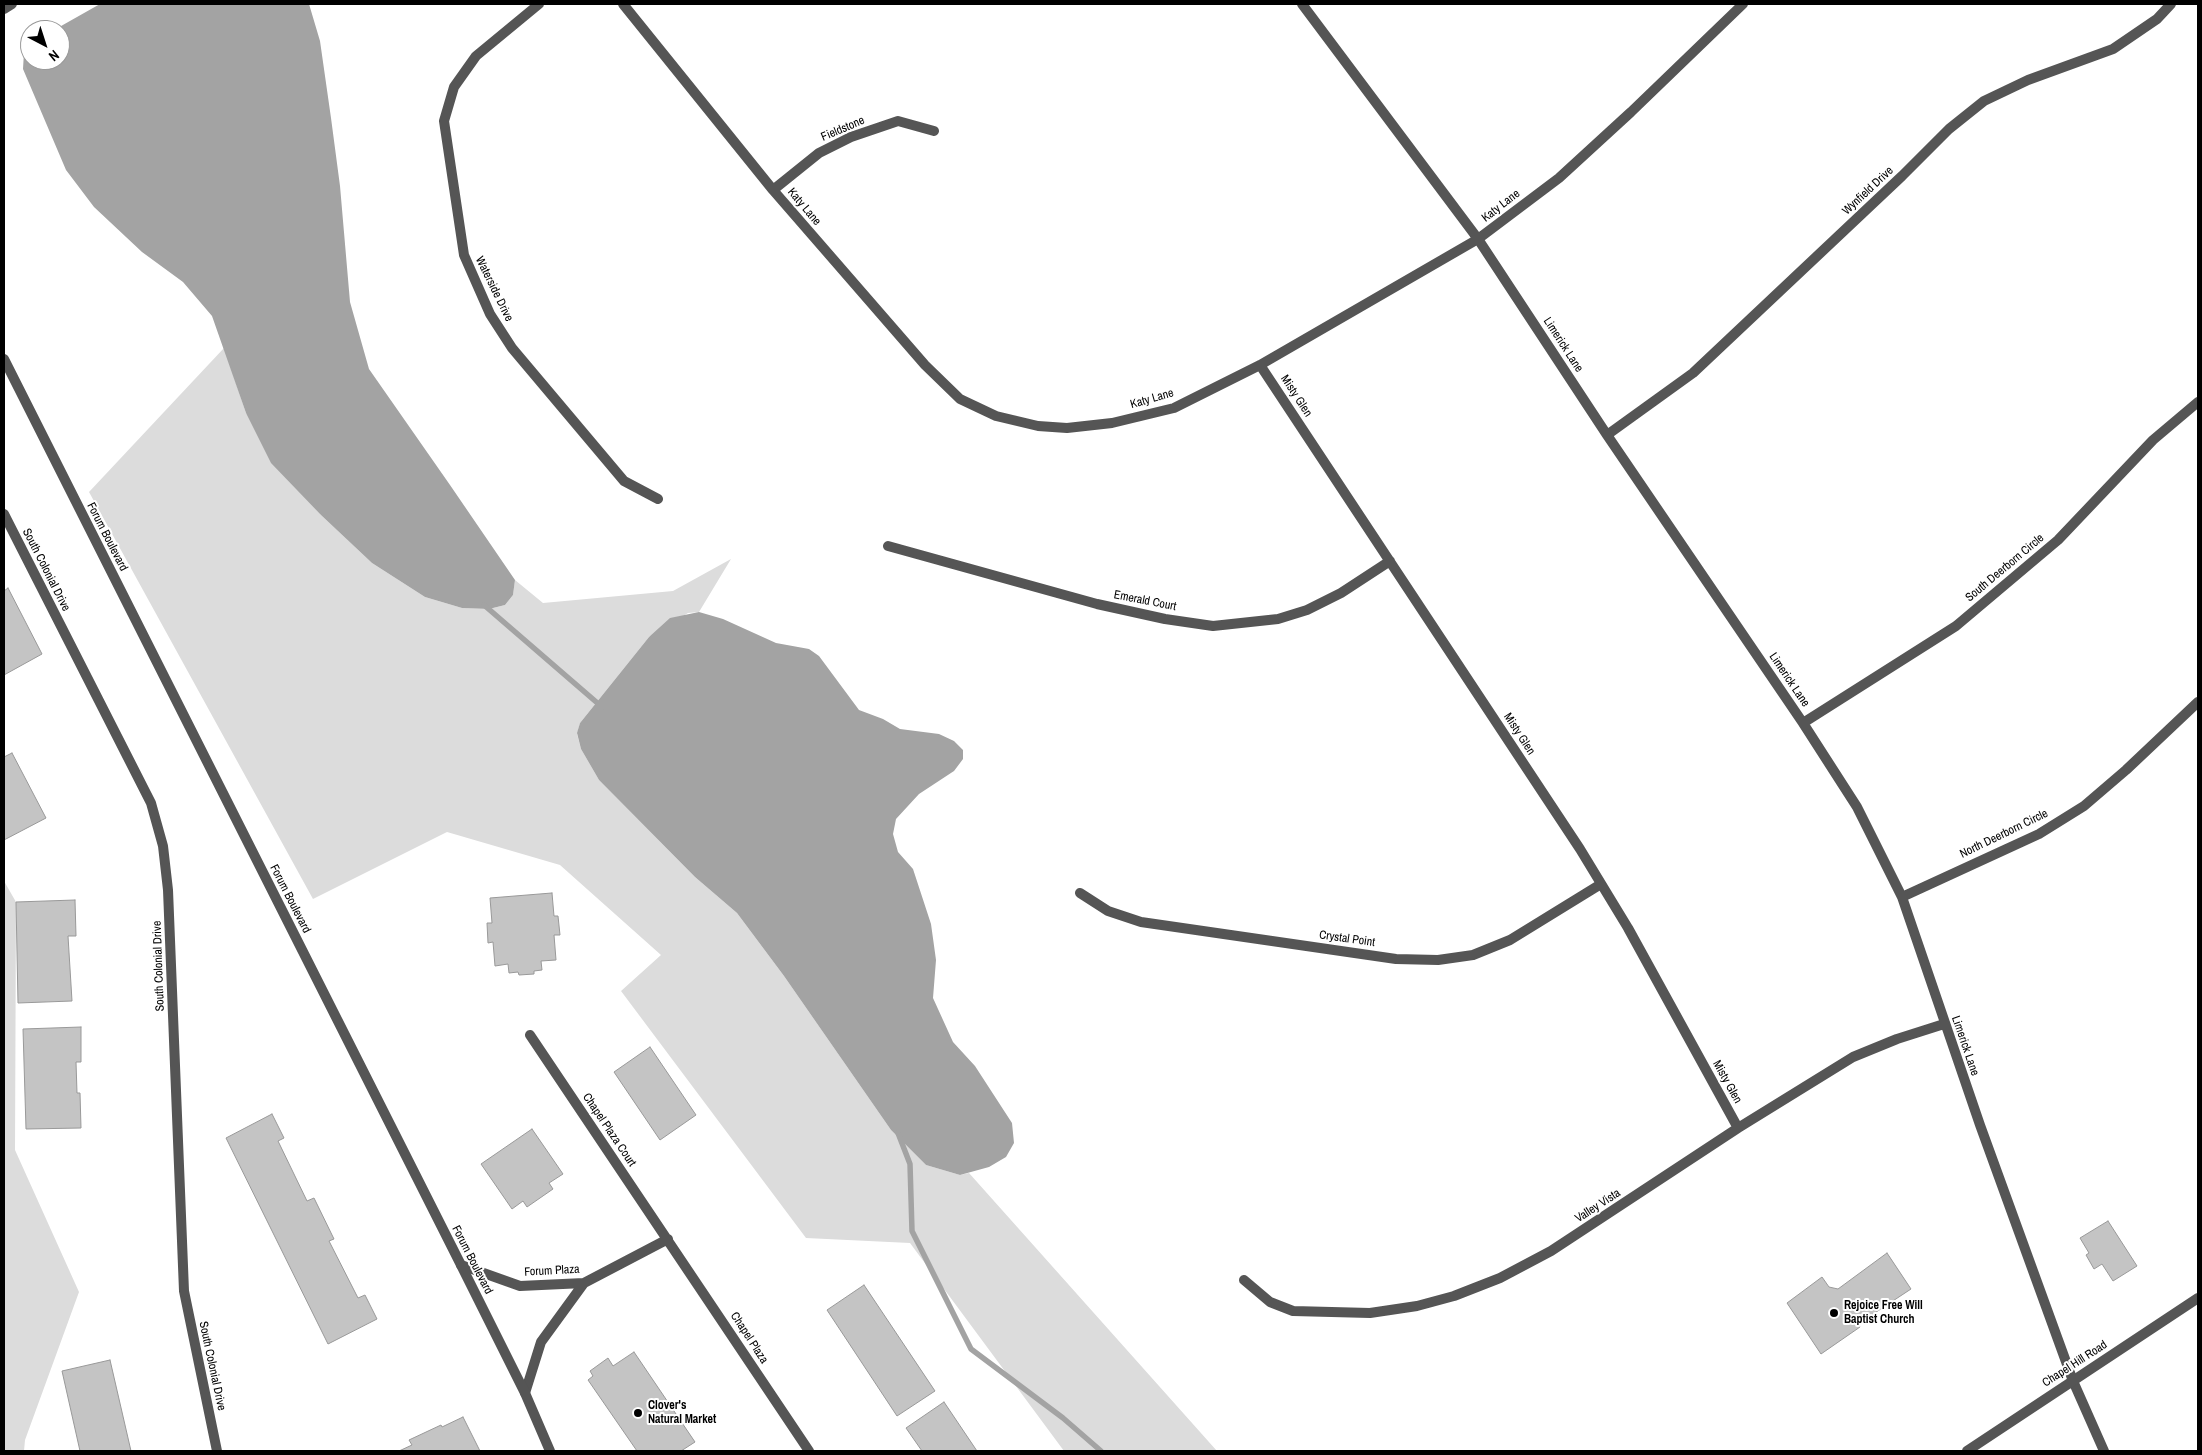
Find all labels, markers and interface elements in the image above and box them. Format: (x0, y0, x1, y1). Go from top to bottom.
north arrow (20, 20, 70, 70)
text: N (45, 46, 63, 65)
street label: Fieldstone (819, 113, 867, 145)
street label: Wynfield Drive (1840, 164, 1896, 218)
street label: Katy Lane (784, 185, 824, 229)
street label: Katy Lane (1479, 187, 1523, 225)
street label: Waterside Drive (472, 254, 516, 324)
street label: Limerick Lane (1540, 315, 1586, 375)
street label: Misty Glen (1277, 372, 1315, 420)
street label: Katy Lane (1129, 386, 1175, 412)
street label: Forum Boulevard (84, 500, 130, 574)
street label: South Colonial Drive (19, 526, 73, 614)
street label: South Deerborn Circle (1963, 531, 2047, 605)
street label: Emerald Court (1112, 588, 1178, 614)
street label: Limerick Lane (1766, 650, 1812, 710)
street label: Misty Glen (1500, 710, 1538, 758)
street label: North Deerborn Circle (1958, 806, 2050, 862)
street label: Forum Boulevard (267, 862, 313, 936)
street label: South Colonial Drive (150, 920, 168, 1012)
street label: Crystal Point (1318, 928, 1376, 950)
street label: Limerick Lane (1948, 1014, 1982, 1078)
street label: Misty Glen (1709, 1058, 1745, 1106)
street label: Chapel Plaza Court (579, 1091, 639, 1169)
street label: Valley Vista (1573, 1186, 1623, 1226)
street label: Forum Boulevard (449, 1223, 495, 1297)
street label: Forum Plaza (524, 1262, 580, 1280)
place label: Rejoice Free Will Baptist Church (1844, 1299, 1923, 1327)
marker: Rejoice Free Will Baptist Church (1828, 1307, 1840, 1319)
street label: Chapel Plaza (727, 1310, 771, 1366)
street label: South Colonial Drive (196, 1320, 228, 1412)
street label: Chapel Hill Road (2040, 1338, 2110, 1390)
place label: Clover's Natural Market (648, 1399, 716, 1427)
marker: Clover's Natural Market (632, 1407, 644, 1419)

